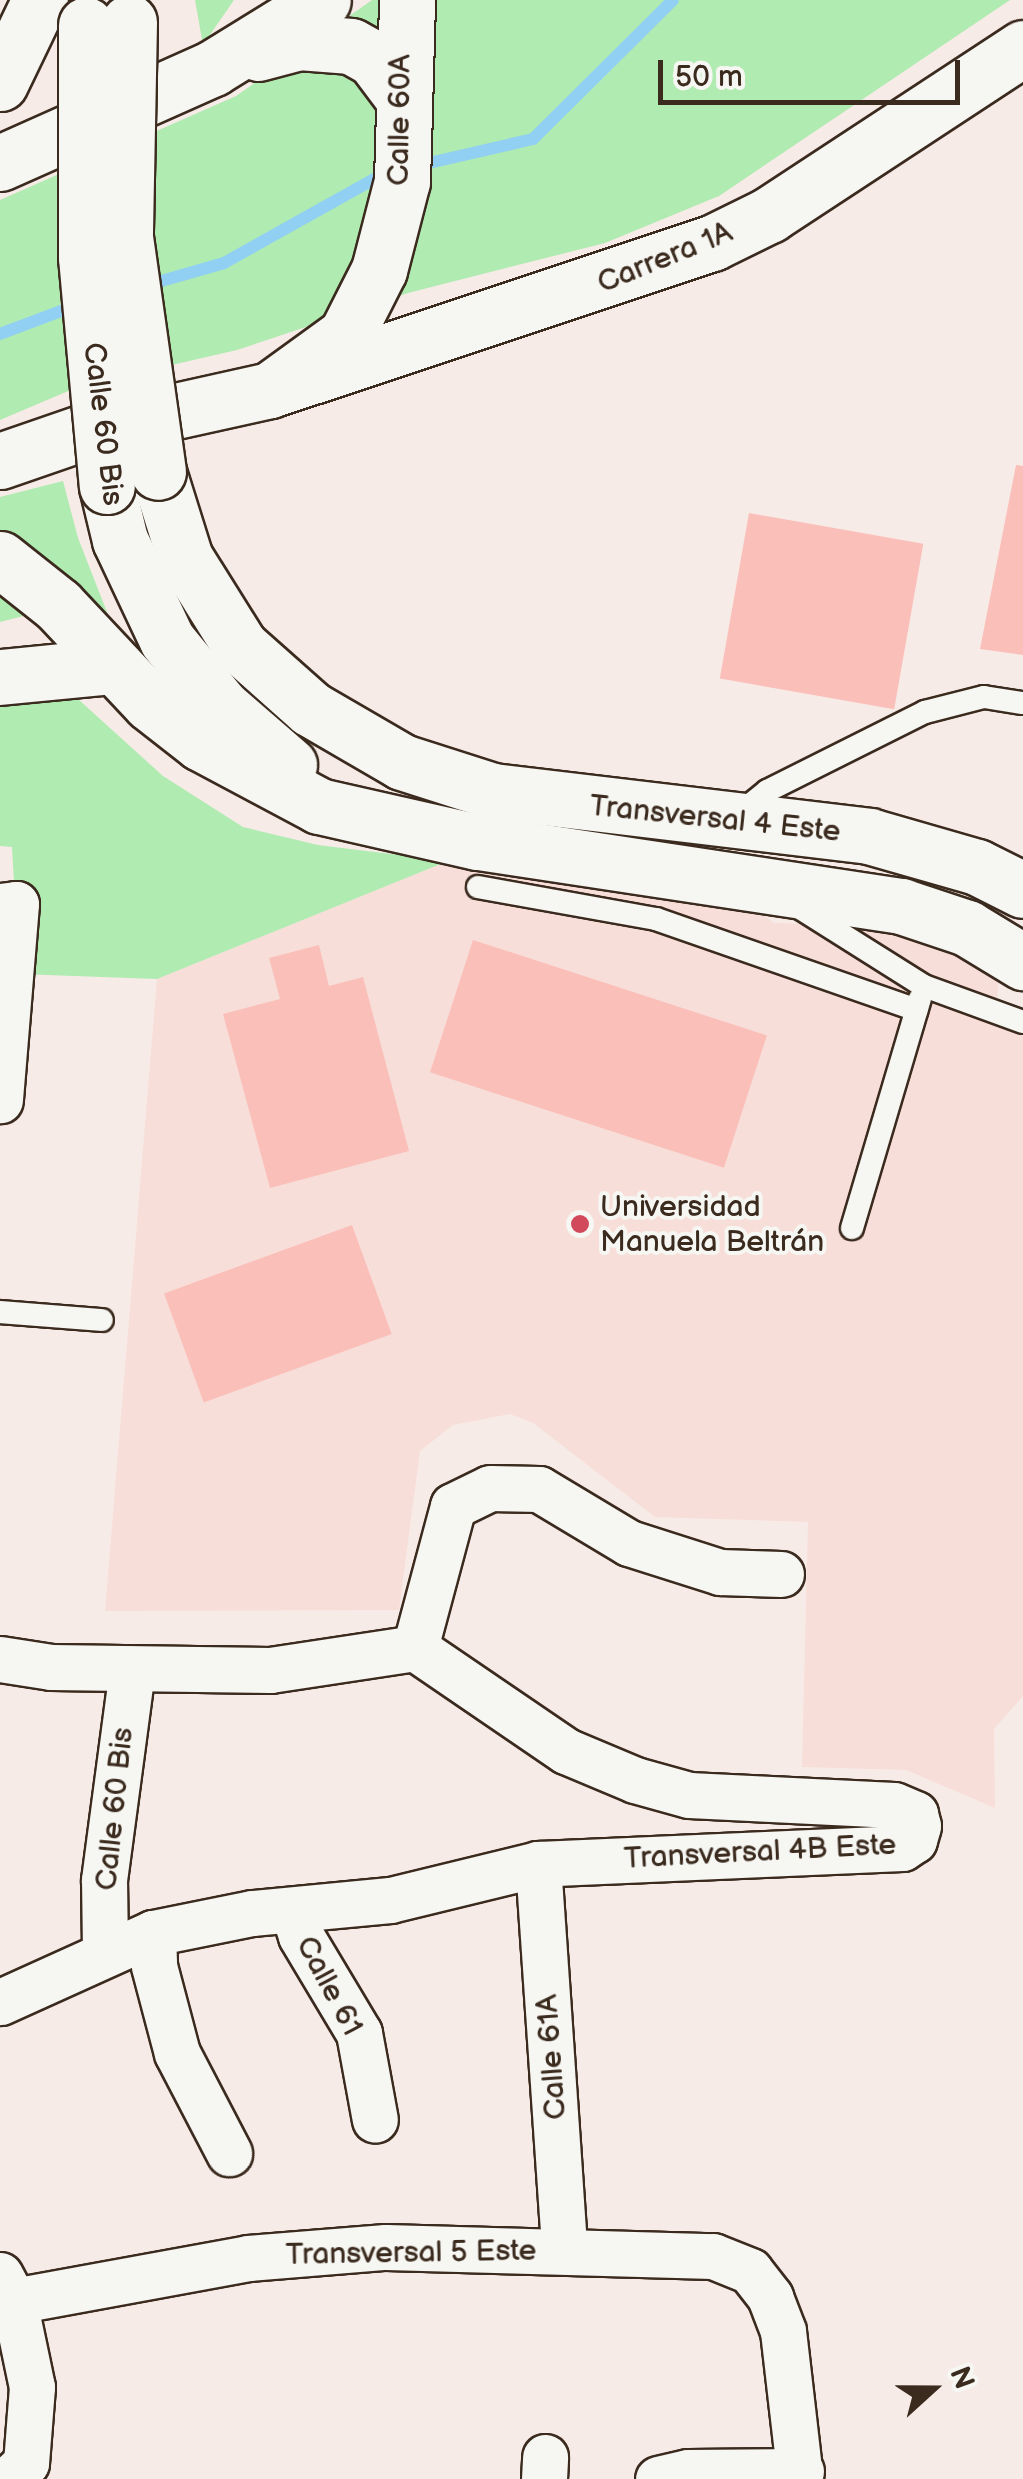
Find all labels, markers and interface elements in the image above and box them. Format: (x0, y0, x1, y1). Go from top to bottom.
scale bar (663, 40, 966, 102)
street label: Calle 60A (381, 54, 419, 186)
text: 50 m (675, 59, 743, 95)
street label: Carrera 1A (592, 215, 738, 301)
street label: Calle 60 Bis (75, 340, 131, 508)
street label: Transversal 4 Este (588, 788, 842, 850)
place label: Universidad Manuela Beltrán (600, 1189, 824, 1260)
marker: Universidad Manuela Beltrán (569, 1213, 591, 1235)
street label: Calle 60 Bis (89, 1726, 141, 1892)
street label: Transversal 4B Este (623, 1827, 897, 1877)
street label: Calle 61 (288, 1930, 370, 2042)
street label: Calle 61A (530, 1993, 574, 2121)
street label: Transversal 5 Este (285, 2233, 537, 2273)
north arrow (883, 2339, 983, 2439)
text: N (942, 2362, 981, 2394)

